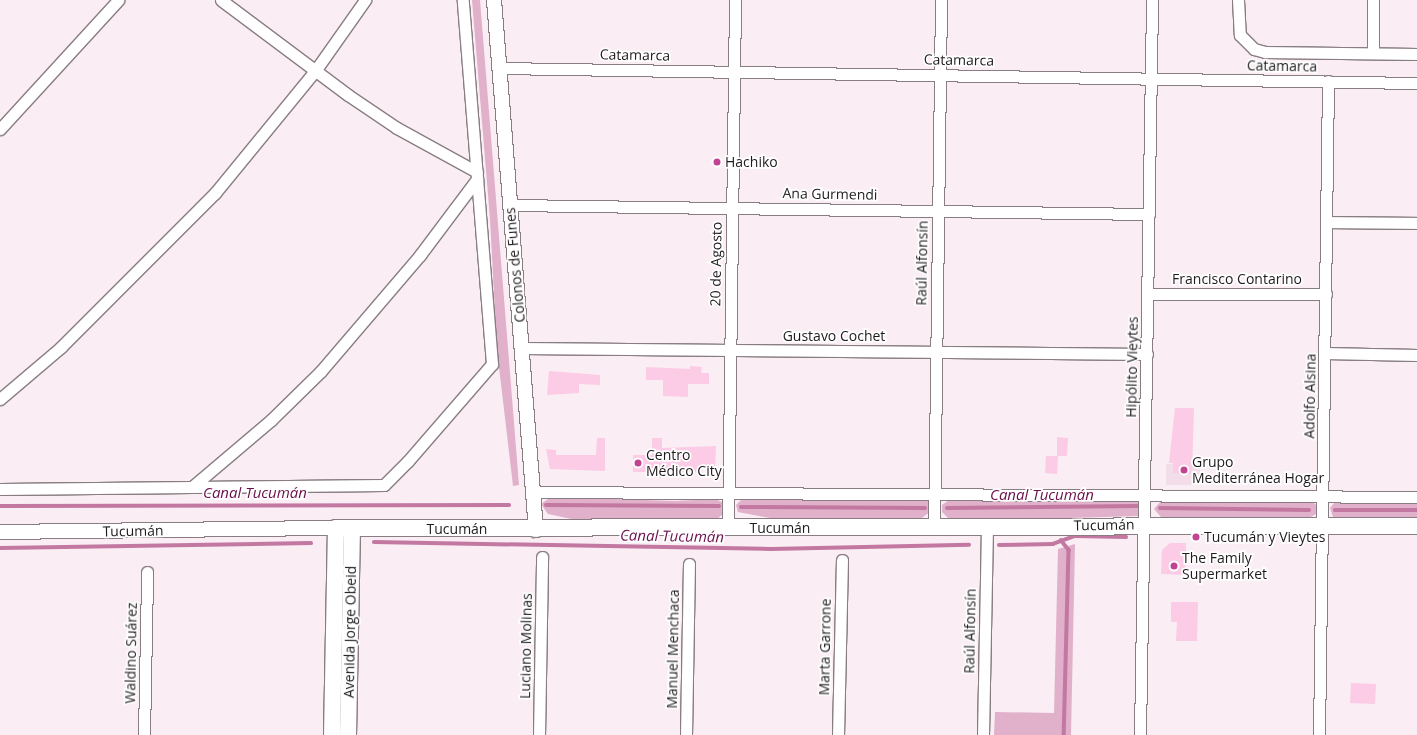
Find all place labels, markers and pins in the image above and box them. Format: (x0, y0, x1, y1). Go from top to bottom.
place label: Hachiko (725, 154, 778, 170)
marker: Hachiko (712, 157, 722, 167)
place label: Centro Médico City (646, 447, 722, 480)
place label: Grupo Mediterránea Hogar (1192, 454, 1324, 486)
marker: Centro Médico City (633, 458, 643, 468)
marker: Grupo Mediterránea Hogar (1179, 465, 1189, 475)
place label: Tucumán y Vieytes (1204, 529, 1325, 545)
marker: Tucumán y Vieytes (1191, 532, 1201, 542)
place label: The Family Supermarket (1182, 550, 1267, 582)
marker: The Family Supermarket (1169, 561, 1179, 571)

